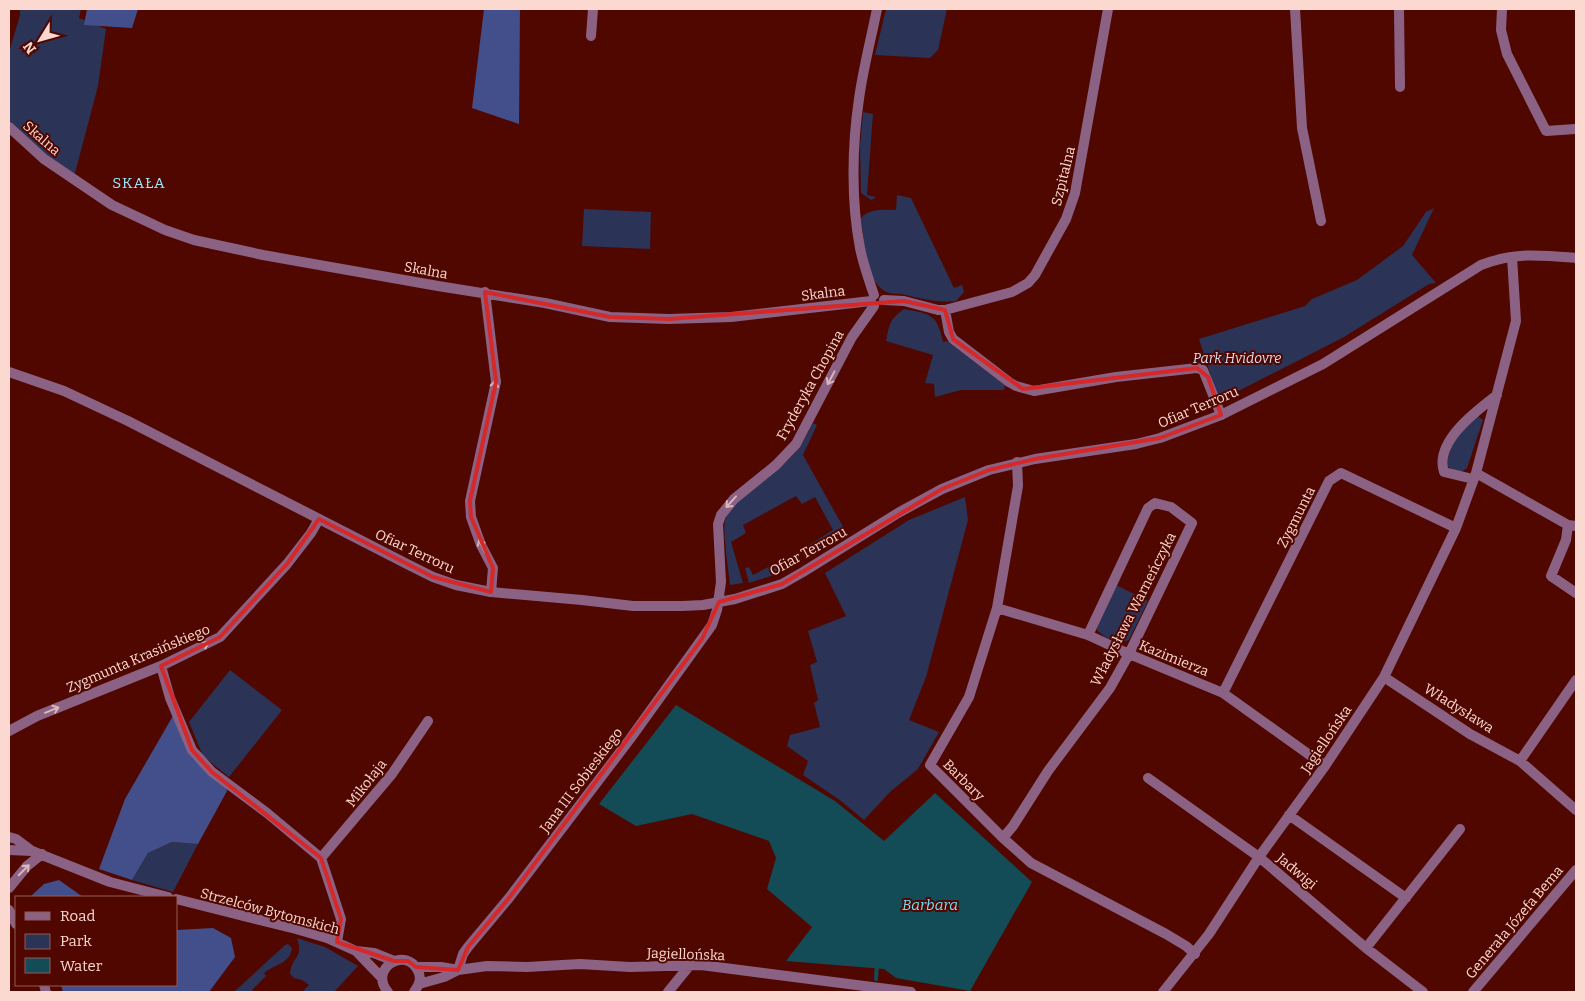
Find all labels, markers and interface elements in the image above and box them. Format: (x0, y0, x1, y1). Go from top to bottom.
north arrow (15, 15, 65, 65)
text: N (20, 38, 40, 57)
street label: Skalna (19, 117, 64, 159)
street label: Szpitalna (1048, 144, 1079, 208)
district label: SKAŁA (112, 174, 166, 192)
street label: Skalna (403, 258, 449, 283)
street label: Skalna (800, 282, 846, 305)
street label: Fryderyka Chopina (773, 327, 848, 443)
park label: Park Hvidovre (1193, 350, 1281, 367)
one-way arrow (825, 370, 835, 384)
one-way arrow (490, 381, 500, 397)
street label: Ofiar Terroru (1155, 383, 1241, 432)
street label: Zygmunta (1274, 483, 1319, 551)
one-way arrow (725, 496, 737, 509)
street label: Ofiar Terroru (767, 523, 850, 580)
street label: Ofiar Terroru (372, 526, 458, 577)
street label: Władysława Warneńczyka (1087, 529, 1180, 689)
one-way arrow (477, 539, 486, 554)
street label: Zygmunta Krasińskiego (64, 621, 212, 696)
street label: Kazimierza (1136, 637, 1211, 680)
one-way arrow (194, 641, 209, 650)
street label: Władysława (1421, 680, 1497, 737)
street label: Jagiellońska (1297, 702, 1356, 777)
one-way arrow (44, 704, 59, 714)
street label: Jana III Sobieskiego (536, 724, 626, 837)
street label: Mikołaja (342, 756, 391, 811)
street label: Barbary (939, 756, 988, 805)
street label: Jadwigi (1272, 849, 1320, 893)
street label: Generała Józefa Bema (1462, 862, 1567, 982)
one-way arrow (18, 864, 30, 876)
street label: Strzelców Bytomskich (198, 885, 342, 938)
legend (15, 896, 178, 986)
water label: Barbara (902, 896, 958, 914)
text: Road (60, 907, 95, 925)
text: Park (60, 932, 92, 950)
street label: Jagiellońska (646, 945, 726, 964)
text: Water (60, 957, 103, 975)

